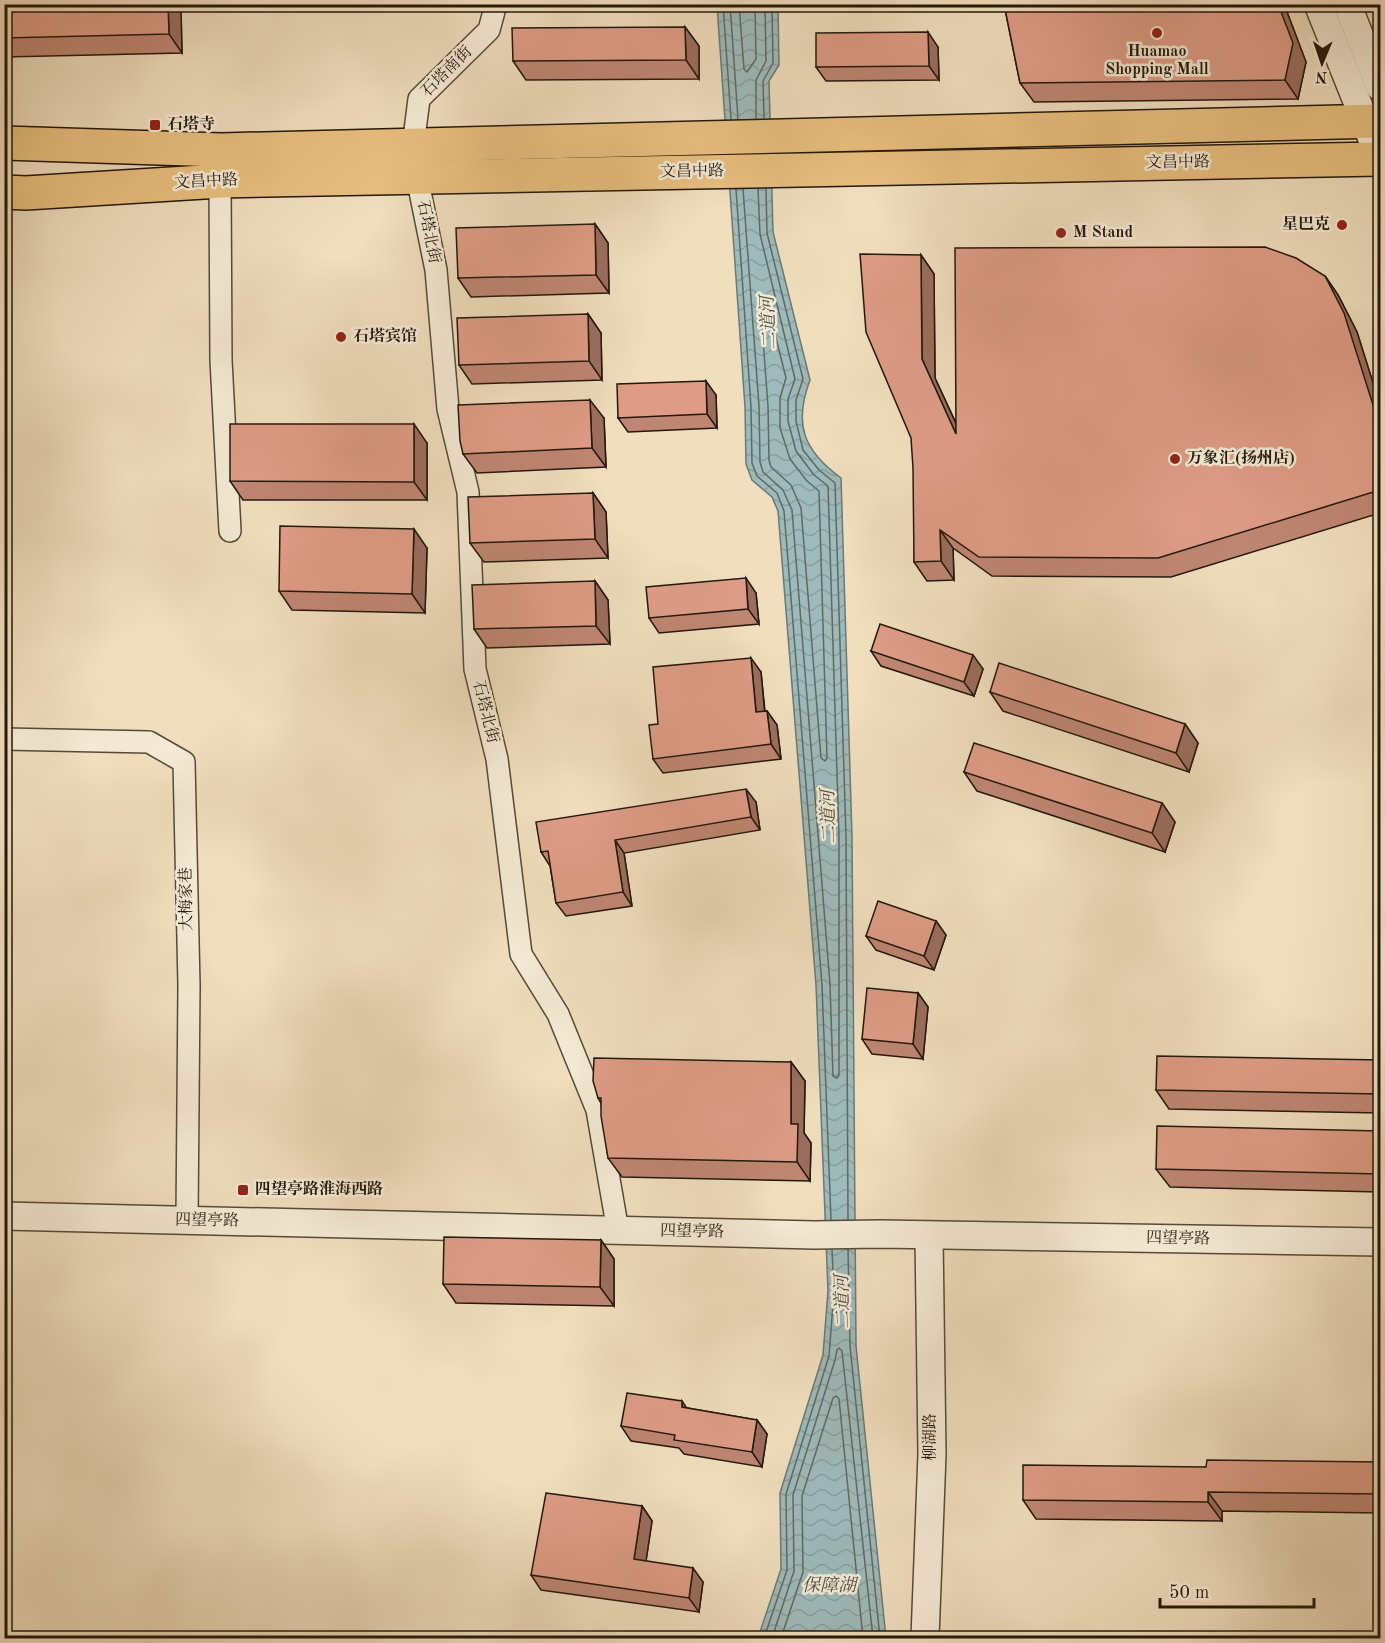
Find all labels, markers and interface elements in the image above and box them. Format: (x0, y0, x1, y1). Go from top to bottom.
marker: Huamao Shopping Mall (1150, 26, 1164, 40)
north arrow (1292, 33, 1352, 93)
street label: 石塔南街 (417, 42, 475, 100)
place label: Huamao Shopping Mall (1105, 44, 1209, 78)
text: N (1314, 68, 1328, 84)
place label: 石塔寺 (167, 115, 215, 133)
marker: 石塔寺 (148, 118, 162, 132)
street label: 文昌中路 (1146, 152, 1210, 172)
street label: 文昌中路 (660, 161, 724, 181)
street label: 文昌中路 (174, 170, 238, 192)
street label: 石塔北街 (414, 199, 444, 265)
place label: 星巴克 (1282, 215, 1330, 233)
marker: 星巴克 (1335, 218, 1349, 232)
place label: M Stand (1073, 225, 1133, 241)
marker: M Stand (1054, 226, 1068, 240)
water label: 二道河 (756, 293, 779, 351)
place label: 石塔宾馆 (353, 327, 417, 345)
marker: 石塔宾馆 (334, 330, 348, 344)
place label: 万象汇(扬州店) (1187, 448, 1295, 467)
marker: 万象汇(扬州店) (1168, 452, 1182, 466)
street label: 石塔北街 (469, 679, 502, 745)
water label: 二道河 (817, 787, 839, 844)
street label: 大梅家巷 (176, 867, 196, 931)
place label: 四望亭路淮海西路 (255, 1180, 383, 1198)
marker: 四望亭路淮海西路 (236, 1183, 250, 1197)
street label: 四望亭路 (175, 1210, 239, 1230)
street label: 四望亭路 (660, 1221, 724, 1241)
street label: 四望亭路 (1146, 1228, 1210, 1248)
water label: 二道河 (831, 1272, 853, 1329)
street label: 柳湖路 (921, 1413, 939, 1461)
scale bar (1160, 1571, 1314, 1609)
water label: 保障湖 (802, 1575, 859, 1595)
text: 50 m (1169, 1584, 1209, 1602)

